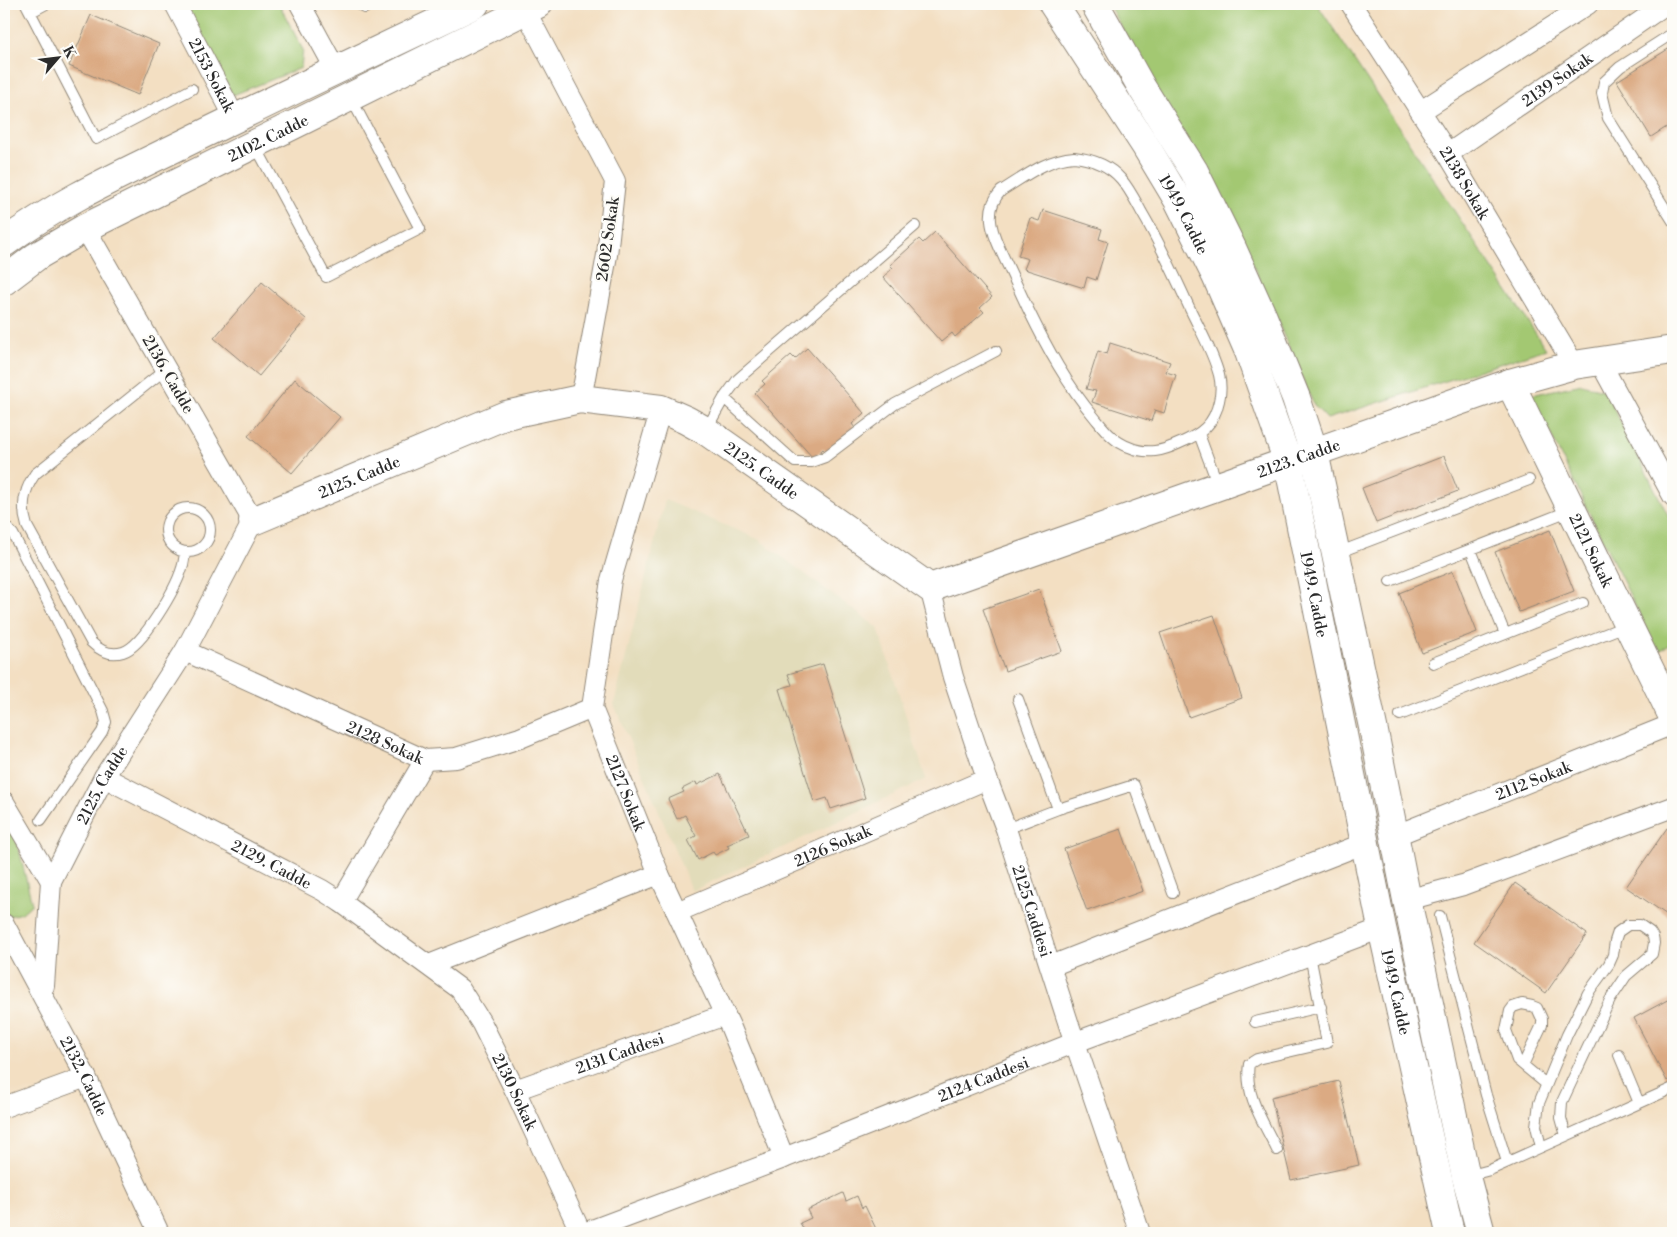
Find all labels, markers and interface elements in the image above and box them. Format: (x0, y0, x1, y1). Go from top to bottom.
north arrow (32, 32, 82, 82)
street label: 2153 Sokak (184, 35, 240, 117)
text: K (58, 43, 80, 62)
street label: 2139 Sokak (1518, 48, 1598, 111)
street label: 2102. Cadde (225, 110, 312, 167)
street label: 2138 Sokak (1435, 143, 1495, 225)
street label: 1949. Cadde (1154, 171, 1213, 258)
street label: 2602 Sokak (592, 194, 624, 283)
street label: 2136. Cadde (138, 332, 199, 417)
street label: 2123. Cadde (1254, 435, 1343, 483)
street label: 2125. Cadde (720, 438, 803, 504)
street label: 2125. Cadde (316, 451, 403, 503)
street label: 2121 Sokak (1564, 510, 1618, 592)
street label: 1949. Cadde (1295, 550, 1332, 639)
street label: 2128 Sokak (343, 717, 428, 770)
street label: 2125. Cadde (73, 742, 132, 828)
street label: 2127 Sokak (601, 752, 650, 836)
street label: 2112 Sokak (1493, 756, 1576, 805)
street label: 2126 Sokak (791, 820, 876, 872)
street label: 2129. Cadde (228, 836, 315, 894)
street label: 2125 Caddesi (1007, 863, 1056, 960)
street label: 1949. Cadde (1376, 947, 1415, 1037)
street label: 2131 Caddesi (573, 1029, 667, 1079)
street label: 2132. Cadde (55, 1033, 112, 1119)
street label: 2130 Sokak (487, 1050, 542, 1135)
street label: 2124 Caddesi (935, 1053, 1032, 1107)

